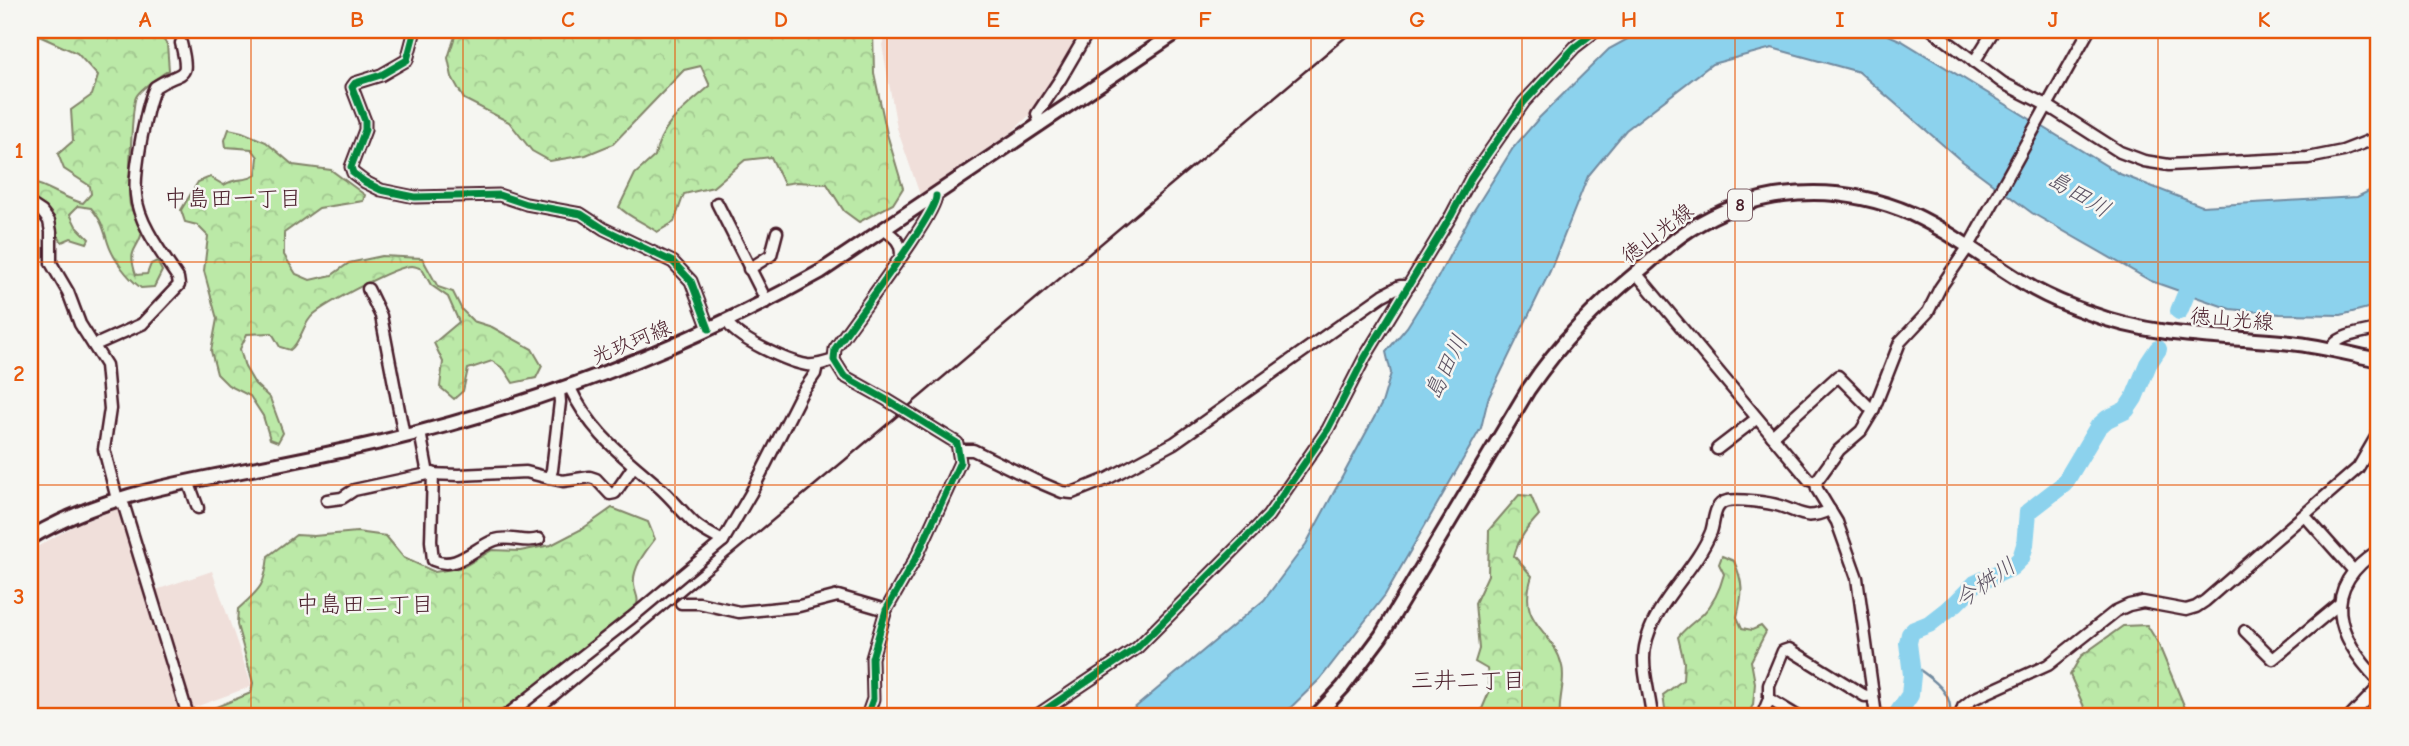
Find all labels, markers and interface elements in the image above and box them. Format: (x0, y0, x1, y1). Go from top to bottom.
text: A (139, 6, 152, 33)
text: B (350, 6, 364, 33)
text: C (561, 6, 575, 33)
text: D (774, 6, 788, 33)
text: E (986, 6, 1000, 33)
text: F (1198, 6, 1212, 33)
text: G (1409, 6, 1425, 33)
text: H (1621, 6, 1637, 33)
text: I (1835, 6, 1845, 33)
text: J (2048, 6, 2059, 33)
text: K (2258, 6, 2271, 33)
text: 1 (14, 137, 24, 164)
water label: 島田川 (2042, 165, 2116, 223)
district label: 中島田一丁目 (164, 185, 302, 212)
road number: 8 (1728, 190, 1752, 220)
street label: 徳山光線 (1616, 198, 1698, 268)
street label: 徳山光線 (2189, 303, 2275, 335)
street label: 光玖珂線 (588, 315, 674, 369)
water label: 島田川 (1419, 330, 1473, 404)
text: 2 (13, 360, 25, 387)
water label: 今桝川 (1949, 552, 2021, 614)
text: 3 (13, 583, 25, 610)
district label: 中島田二丁目 (296, 591, 434, 618)
district label: 三井二丁目 (1411, 667, 1526, 694)

